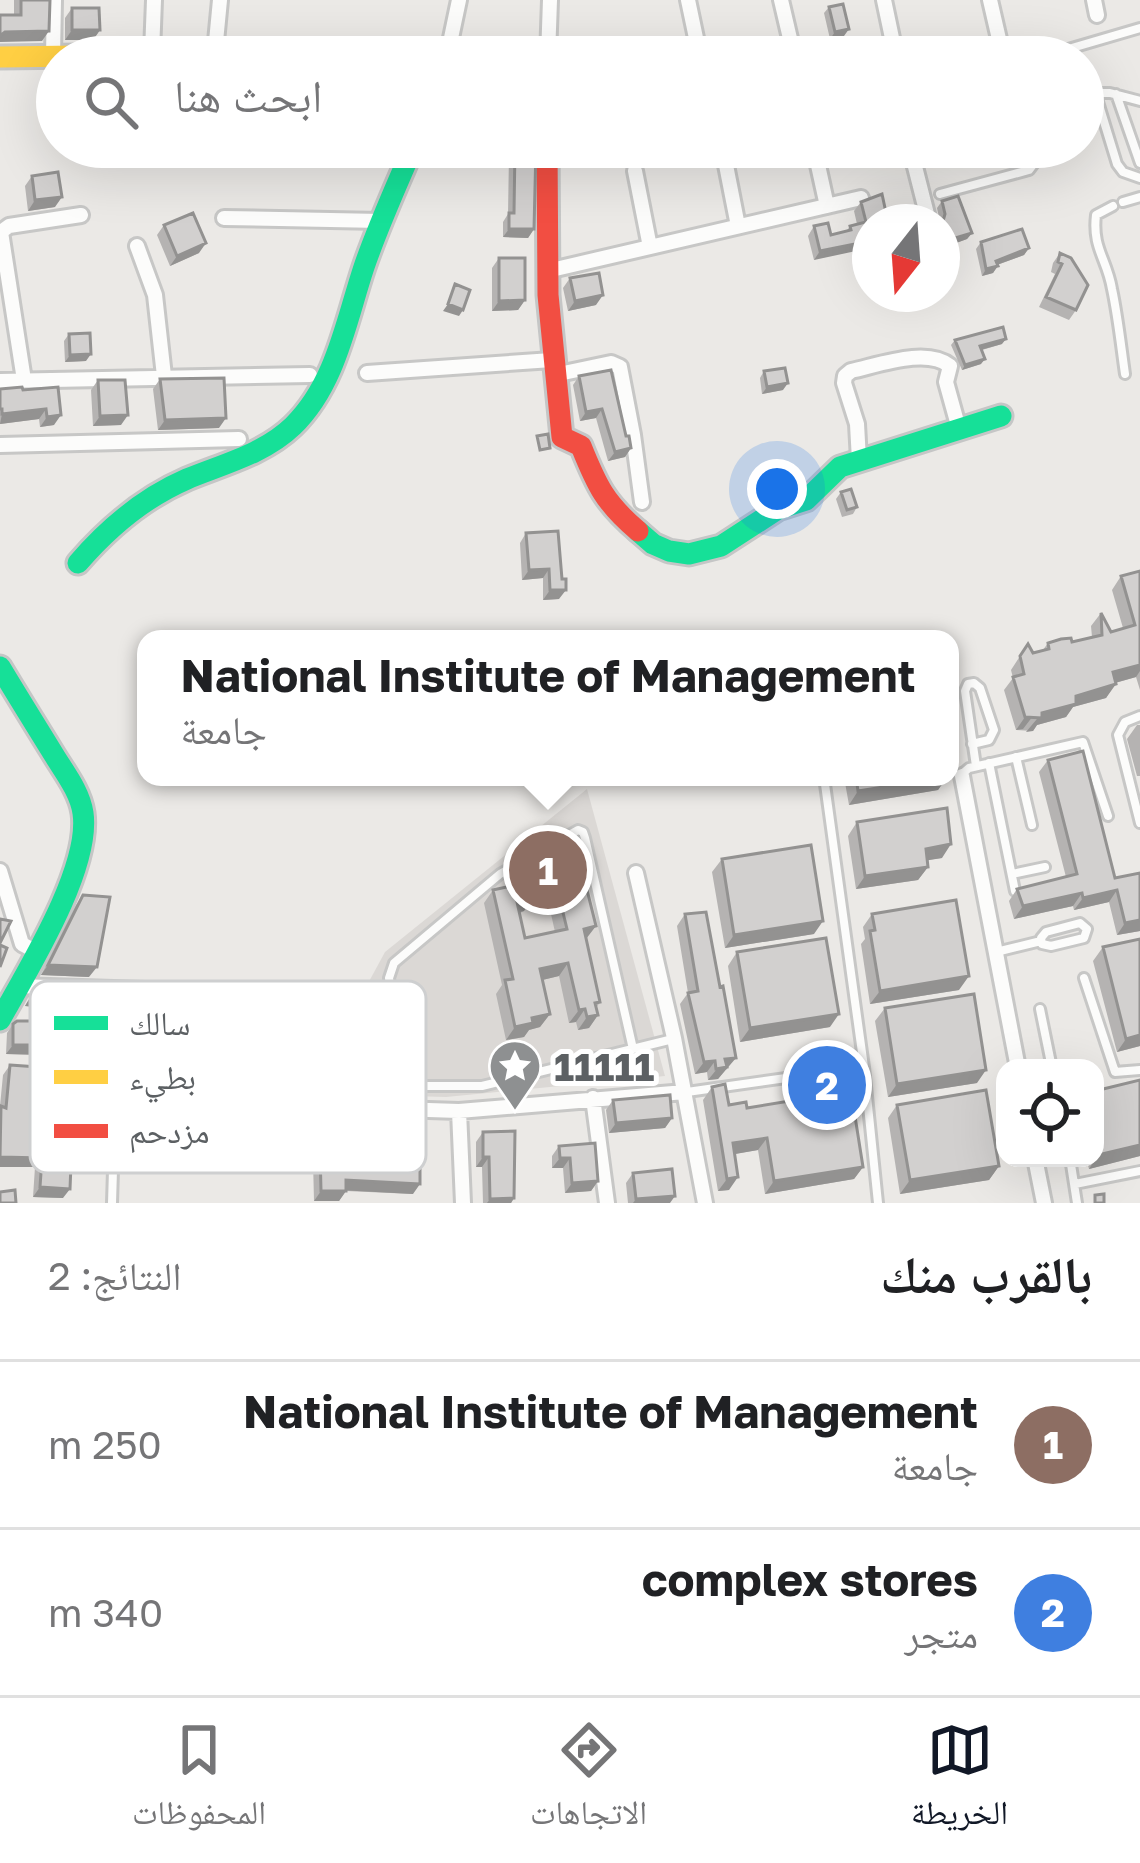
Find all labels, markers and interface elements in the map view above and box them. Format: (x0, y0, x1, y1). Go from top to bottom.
search box (36, 36, 1104, 168)
text: ابحث هنا (174, 68, 322, 122)
icon: search (78, 69, 144, 135)
north arrow (852, 204, 960, 312)
your location (747, 459, 807, 519)
popup (137, 630, 959, 786)
text: National Institute of Management (181, 648, 915, 702)
text: جامعة (181, 706, 267, 753)
pin: 1 (509, 825, 587, 915)
legend (30, 981, 426, 1173)
text: سالك (129, 1003, 190, 1042)
place icon: 11111 (487, 1038, 543, 1112)
pin: 2 (788, 1040, 866, 1130)
place label: 11111 (554, 1043, 654, 1090)
text: بطيء (129, 1057, 196, 1103)
map controls (996, 1059, 1104, 1167)
button: locate (996, 1059, 1104, 1167)
text: مزدحم (129, 1111, 209, 1154)
text: بالقرب منك (880, 1243, 1092, 1304)
text: النتائج: 2 (48, 1252, 182, 1299)
text: National Institute of Management (243, 1384, 978, 1438)
text: 250 m (48, 1421, 162, 1468)
text: 1 (1043, 1421, 1063, 1468)
text: جامعة (892, 1442, 978, 1489)
text: complex stores (642, 1552, 978, 1606)
text: 340 m (48, 1589, 163, 1636)
text: 2 (1041, 1589, 1065, 1636)
text: متجر (904, 1610, 978, 1657)
tab: المحفوظات (132, 1717, 266, 1845)
tab: الاتجاهات (530, 1717, 647, 1845)
tab: الخريطة (911, 1717, 1008, 1845)

